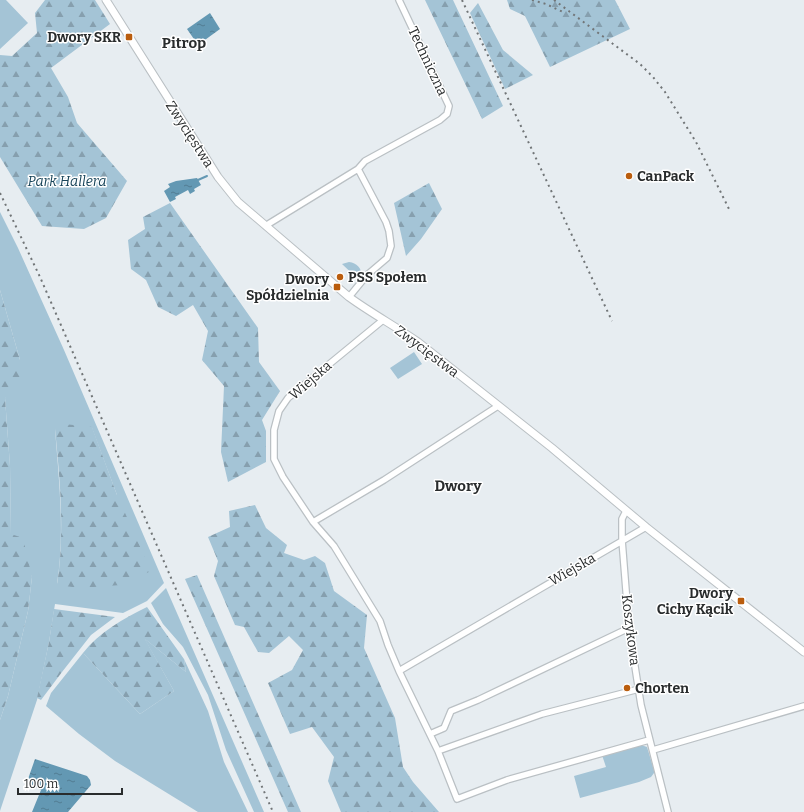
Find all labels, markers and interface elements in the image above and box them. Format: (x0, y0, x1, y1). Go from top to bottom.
street label: Techniczna (404, 24, 451, 99)
place label: Dwory SKR (47, 29, 122, 46)
marker: Dwory SKR (124, 32, 134, 42)
district label: Pitrop (162, 34, 206, 52)
street label: Zwycięstwa (162, 98, 218, 171)
place label: CanPack (637, 168, 695, 185)
marker: CanPack (624, 171, 634, 181)
park label: Park Hallera (28, 173, 106, 190)
place label: PSS Społem (348, 269, 427, 286)
place label: Dwory Spółdzielnia (246, 271, 329, 304)
marker: PSS Społem (335, 272, 345, 282)
marker: Dwory Spółdzielnia (332, 282, 342, 292)
street label: Zwycięstwa (391, 322, 462, 381)
street label: Wiejska (286, 357, 335, 404)
district label: Dwory (434, 477, 482, 495)
street label: Wiejska (546, 549, 599, 590)
place label: Dwory Cichy Kącik (657, 585, 734, 618)
street label: Koszykowa (618, 593, 643, 667)
marker: Dwory Cichy Kącik (736, 596, 746, 606)
place label: Chorten (635, 680, 689, 697)
marker: Chorten (622, 683, 632, 693)
scale bar (18, 770, 122, 796)
text: 100 m (24, 777, 59, 791)

